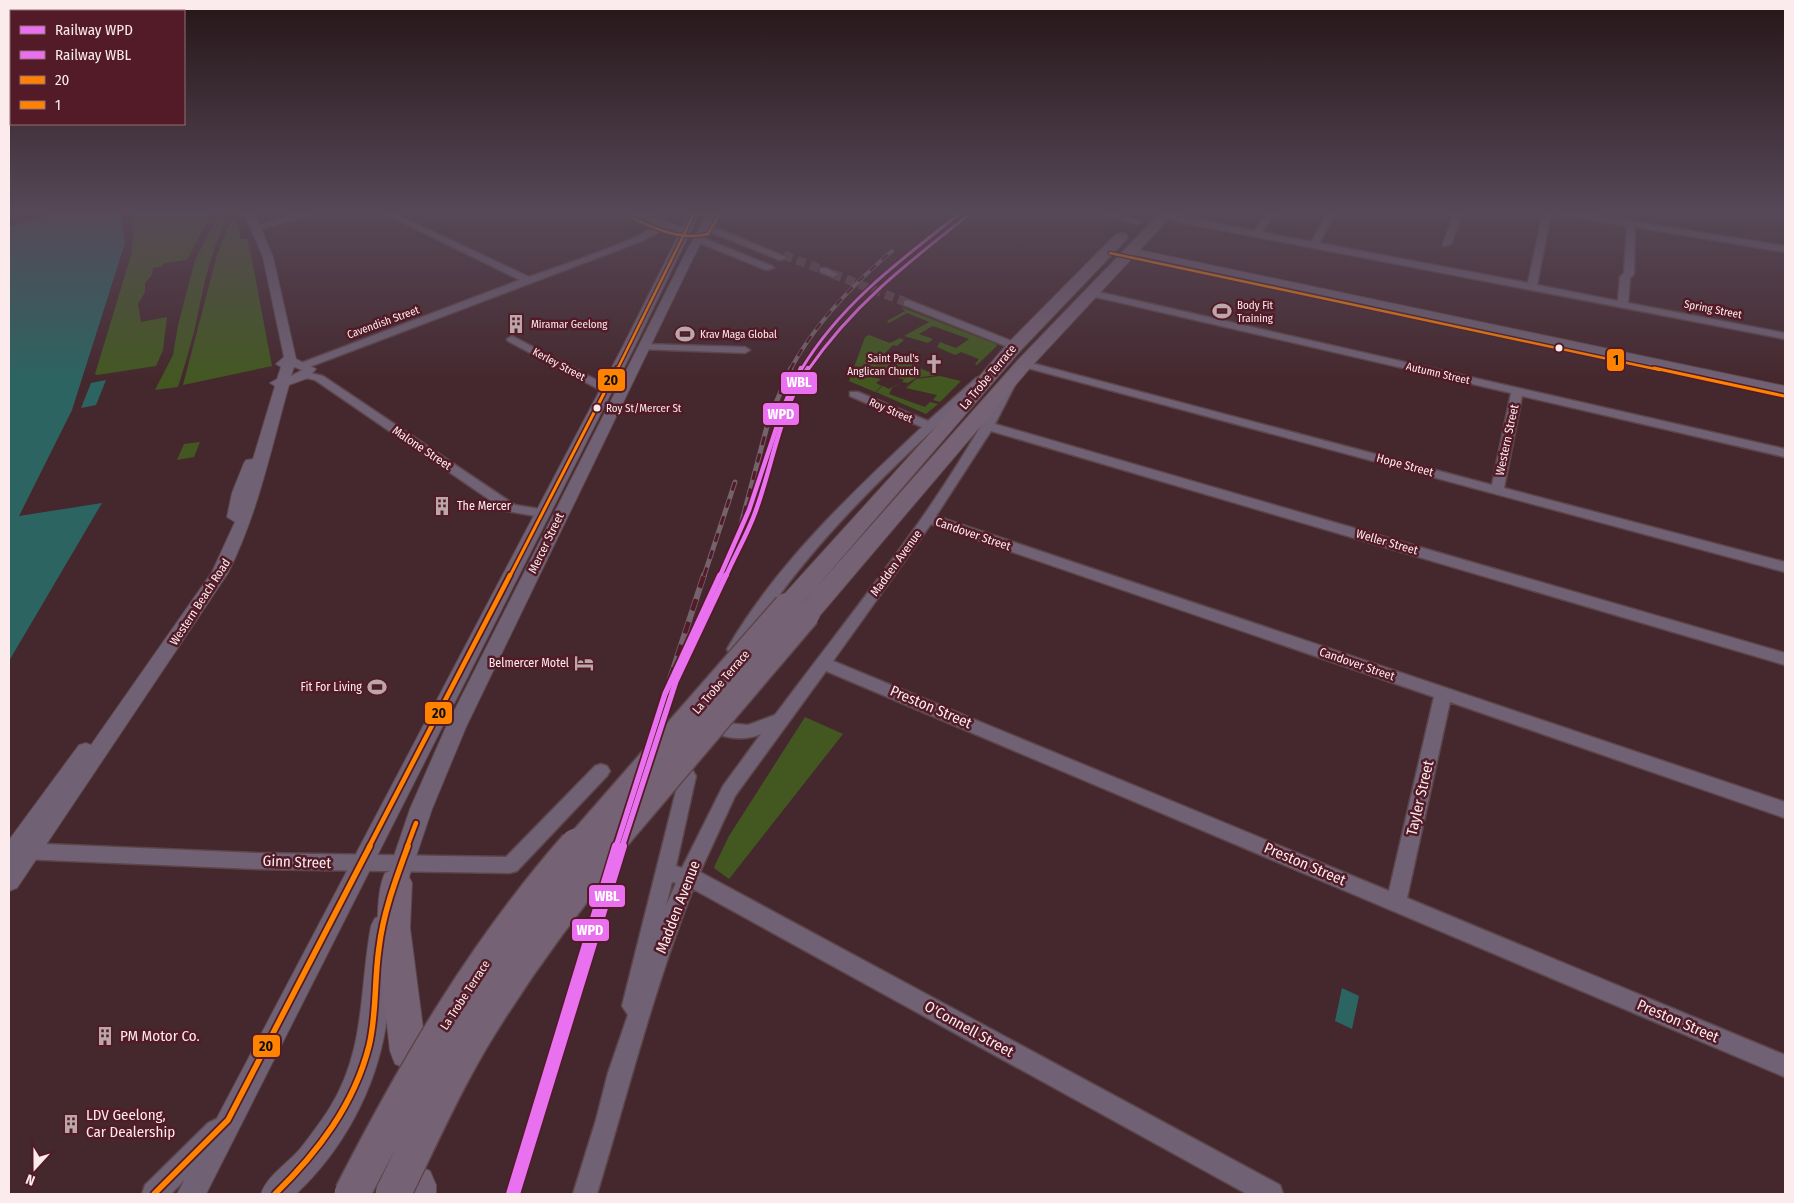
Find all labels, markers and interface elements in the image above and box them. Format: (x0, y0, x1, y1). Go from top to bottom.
legend (10, 10, 185, 125)
text: Railway WPD (55, 21, 133, 39)
text: Railway WBL (55, 46, 132, 64)
text: 20 (55, 71, 69, 89)
text: 1 (55, 96, 61, 114)
street label: Spring Street (1683, 298, 1743, 322)
place label: Body Fit Training (1237, 299, 1274, 325)
sports icon: Body Fit Training (1211, 300, 1233, 322)
street label: Cavendish Street (345, 303, 421, 342)
building icon: Miramar Geelong (505, 313, 527, 335)
place label: Miramar Geelong (531, 318, 608, 331)
sports icon: Krav Maga Global (674, 323, 696, 345)
place label: Krav Maga Global (700, 328, 777, 341)
street label: La Trobe Terrace (957, 342, 1019, 412)
unlabelled marker (1554, 343, 1564, 353)
street label: Kerley Street (530, 345, 588, 384)
line badge: 1 (1606, 348, 1625, 372)
place label: Saint Paul's Anglican Church (847, 352, 919, 378)
text: 1 (1613, 352, 1619, 369)
church icon: Saint Paul's Anglican Church (923, 353, 945, 375)
street label: Autumn Street (1405, 360, 1471, 387)
line badge: 20 (597, 368, 626, 392)
line badge: WBL (780, 371, 818, 395)
text: 20 (603, 372, 618, 389)
text: WBL (786, 374, 812, 391)
street label: Roy Street (867, 395, 915, 426)
place label: Roy St/Mercer St (606, 402, 682, 415)
line badge: WPD (762, 402, 800, 426)
marker: Roy St/Mercer St (592, 403, 602, 413)
street label: Western Street (1493, 403, 1521, 477)
text: WPD (768, 406, 794, 423)
street label: Malone Street (390, 423, 454, 473)
street label: Hope Street (1375, 451, 1435, 479)
building icon: The Mercer (431, 495, 453, 517)
place label: The Mercer (457, 499, 512, 513)
street label: Mercer Street (525, 510, 567, 576)
street label: Candover Street (934, 515, 1013, 553)
street label: Madden Avenue (867, 527, 925, 599)
street label: Weller Street (1355, 527, 1420, 558)
street label: Western Beach Road (167, 556, 233, 648)
street label: Candover Street (1318, 645, 1397, 683)
street label: La Trobe Terrace (689, 647, 753, 717)
hotel icon: Belmercer Motel (573, 652, 595, 674)
place label: Belmercer Motel (489, 656, 569, 670)
sports icon: Fit For Living (366, 676, 388, 698)
place label: Fit For Living (301, 680, 362, 694)
street label: Preston Street (887, 682, 975, 732)
line badge: 20 (424, 701, 453, 725)
text: 20 (431, 705, 446, 722)
street label: Tayler Street (1403, 758, 1437, 838)
street label: Preston Street (1261, 839, 1349, 889)
street label: Ginn Street (262, 852, 332, 872)
street label: Madden Avenue (652, 858, 704, 956)
line badge: WBL (588, 884, 626, 908)
text: WBL (594, 888, 620, 905)
line badge: WPD (571, 918, 610, 942)
text: WPD (577, 922, 603, 939)
street label: La Trobe Terrace (437, 958, 493, 1032)
street label: Preston Street (1634, 996, 1722, 1046)
street label: O'Connell Street (921, 997, 1017, 1061)
building icon: PM Motor Co. (94, 1025, 116, 1047)
place label: PM Motor Co. (120, 1027, 200, 1045)
line badge: 20 (252, 1034, 281, 1058)
text: 20 (258, 1038, 273, 1055)
place label: LDV Geelong, Car Dealership (86, 1106, 175, 1141)
building icon: LDV Geelong, Car Dealership (60, 1113, 82, 1135)
north arrow (10, 1143, 60, 1193)
text: N (24, 1170, 37, 1189)

